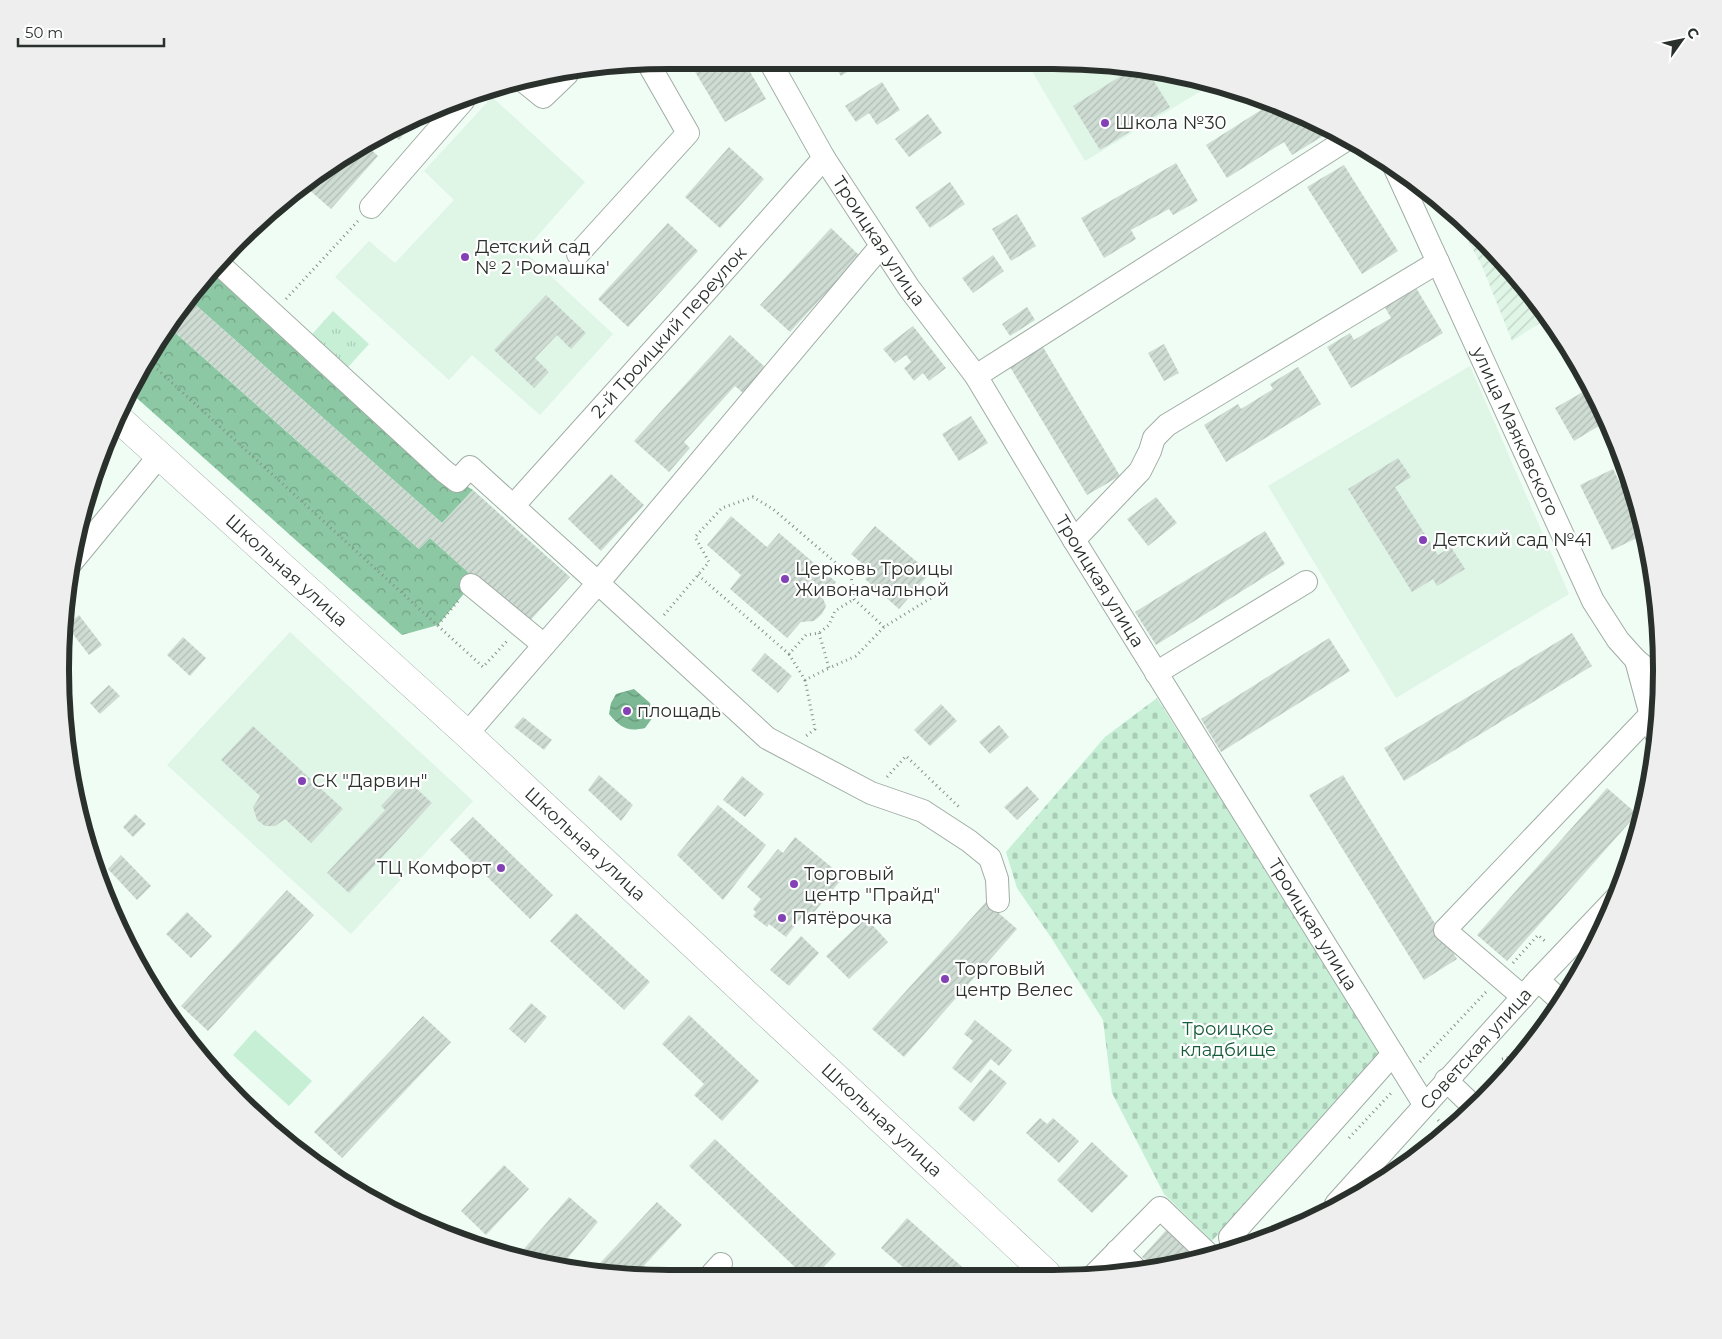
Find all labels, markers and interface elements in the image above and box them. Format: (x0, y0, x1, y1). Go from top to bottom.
scale bar (18, 15, 164, 47)
north arrow (1657, 15, 1707, 65)
text: 50 m (25, 23, 63, 42)
text: С (1683, 24, 1703, 42)
place label: Школа №30 (1115, 112, 1227, 134)
marker: Школа №30 (1099, 117, 1111, 129)
street label: Троицкая улица (828, 172, 930, 311)
place label: Детский сад № 2 'Ромашка' (475, 236, 610, 279)
street label: 2-й Троицкий переулок (587, 242, 752, 422)
marker: Детский сад № 2 'Ромашка' (459, 251, 471, 263)
street label: улица Маяковского (1467, 343, 1564, 520)
street label: Школьная улица (221, 510, 352, 632)
street label: Троицкая улица (1051, 511, 1149, 652)
place label: Детский сад №41 (1433, 529, 1592, 551)
marker: Детский сад №41 (1417, 534, 1429, 546)
place label: Церковь Троицы Живоначальной (795, 558, 953, 601)
marker: Церковь Троицы Живоначальной (779, 573, 791, 585)
place label: площадь (637, 700, 721, 722)
marker: площадь (621, 705, 633, 717)
place label: СК "Дарвин" (312, 770, 428, 792)
marker: СК "Дарвин" (296, 775, 308, 787)
street label: Школьная улица (520, 782, 650, 906)
street label: Троицкая улица (1263, 854, 1362, 995)
place label: ТЦ Комфорт (377, 857, 491, 879)
marker: ТЦ Комфорт (495, 862, 507, 874)
place label: Торговый центр "Прайд" (804, 863, 940, 906)
marker: Торговый центр "Прайд" (788, 878, 800, 890)
place label: Пятёрочка (792, 907, 892, 929)
marker: Пятёрочка (776, 912, 788, 924)
place label: Торговый центр Велес (955, 958, 1073, 1001)
marker: Торговый центр Велес (939, 973, 951, 985)
street label: Советская улица (1415, 983, 1537, 1114)
park label: Троицкое кладбище (1180, 1018, 1276, 1061)
street label: Школьная улица (817, 1058, 947, 1182)

